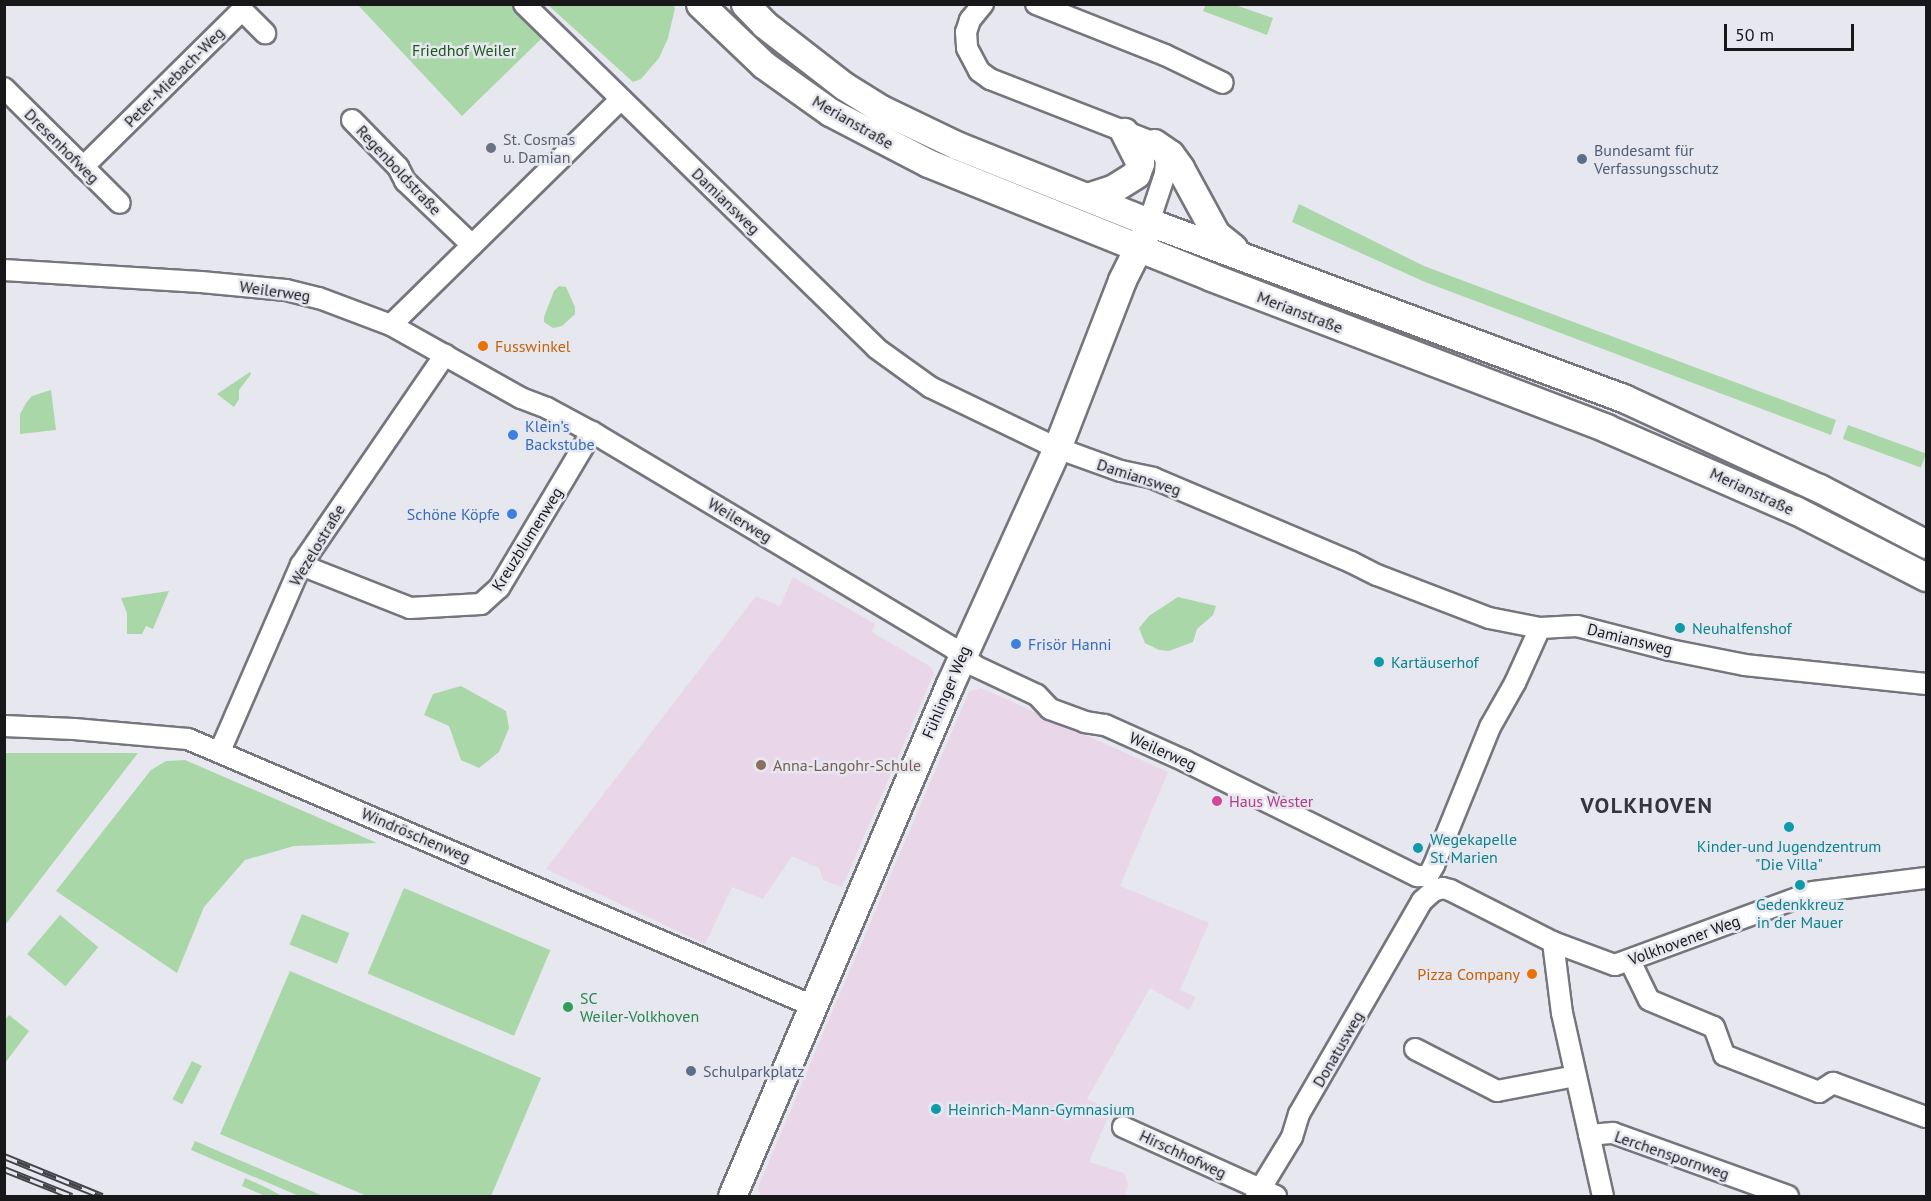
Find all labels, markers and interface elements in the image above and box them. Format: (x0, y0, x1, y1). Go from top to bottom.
scale bar (1727, 12, 1858, 50)
street label: Peter-Miebach-Weg (120, 23, 228, 131)
text: 50 m (1735, 23, 1774, 46)
park label: Friedhof Weiler (412, 40, 516, 60)
street label: Merianstraße (809, 91, 897, 153)
street label: Dresenhofweg (21, 105, 103, 187)
street label: Regenboldstraße (352, 121, 446, 219)
place label: St. Cosmas u. Damian (503, 129, 576, 167)
place label: Bundesamt für Verfassungsschutz (1594, 140, 1719, 178)
marker: St. Cosmas u. Damian (484, 141, 498, 155)
marker: Bundesamt für Verfassungsschutz (1575, 152, 1589, 166)
street label: Damiansweg (688, 164, 764, 238)
street label: Weilerweg (238, 277, 312, 305)
street label: Merianstraße (1254, 287, 1346, 337)
place label: Fusswinkel (495, 336, 570, 356)
marker: Fusswinkel (476, 339, 490, 353)
place label: Klein’s Backstube (525, 416, 595, 454)
marker: Klein’s Backstube (506, 428, 520, 442)
street label: Damiansweg (1095, 454, 1183, 500)
street label: Merianstraße (1707, 463, 1797, 519)
street label: Kreuzblumenweg (487, 484, 567, 594)
street label: Weilerweg (704, 493, 776, 547)
street label: Wezelostraße (285, 501, 349, 589)
place label: Schöne Köpfe (407, 504, 500, 524)
marker: Schöne Köpfe (505, 507, 519, 521)
place label: Neuhalfenshof (1692, 618, 1792, 638)
street label: Damiansweg (1585, 619, 1675, 659)
marker: Neuhalfenshof (1673, 621, 1687, 635)
place label: Frisör Hanni (1028, 634, 1112, 654)
marker: Frisör Hanni (1009, 637, 1023, 651)
street label: Fühlinger Weg (918, 643, 974, 741)
place label: Kartäuserhof (1391, 652, 1479, 672)
marker: Kartäuserhof (1372, 655, 1386, 669)
street label: Weilerweg (1127, 728, 1199, 774)
place label: Anna-Langohr-Schule (773, 755, 921, 775)
marker: Anna-Langohr-Schule (754, 758, 768, 772)
place label: Haus Wester (1229, 791, 1314, 811)
district label: VOLKHOVEN (1580, 793, 1714, 819)
marker: Haus Wester (1210, 794, 1224, 808)
street label: Windröschenweg (359, 803, 473, 867)
marker: Kinder-und Jugendzentrum "Die Villa" (1782, 820, 1796, 834)
place label: Wegekapelle St. Marien (1430, 829, 1517, 867)
place label: Kinder-und Jugendzentrum "Die Villa" (1697, 836, 1881, 874)
marker: Wegekapelle St. Marien (1411, 841, 1425, 855)
marker: Gedenkkreuz in der Mauer (1793, 878, 1807, 892)
place label: Gedenkkreuz in der Mauer (1756, 894, 1844, 932)
street label: Volkhovener Weg (1625, 911, 1743, 969)
place label: Pizza Company (1417, 964, 1520, 984)
marker: Pizza Company (1525, 967, 1539, 981)
place label: SC Weiler-Volkhoven (580, 988, 699, 1026)
marker: SC Weiler-Volkhoven (561, 1000, 575, 1014)
street label: Donatusweg (1309, 1008, 1367, 1090)
place label: Schulparkplatz (703, 1061, 804, 1081)
marker: Schulparkplatz (684, 1064, 698, 1078)
place label: Heinrich-Mann-Gymnasium (948, 1099, 1135, 1119)
marker: Heinrich-Mann-Gymnasium (929, 1102, 943, 1116)
street label: Hirschhofweg (1137, 1126, 1229, 1182)
street label: Lerchenspornweg (1612, 1126, 1732, 1184)

